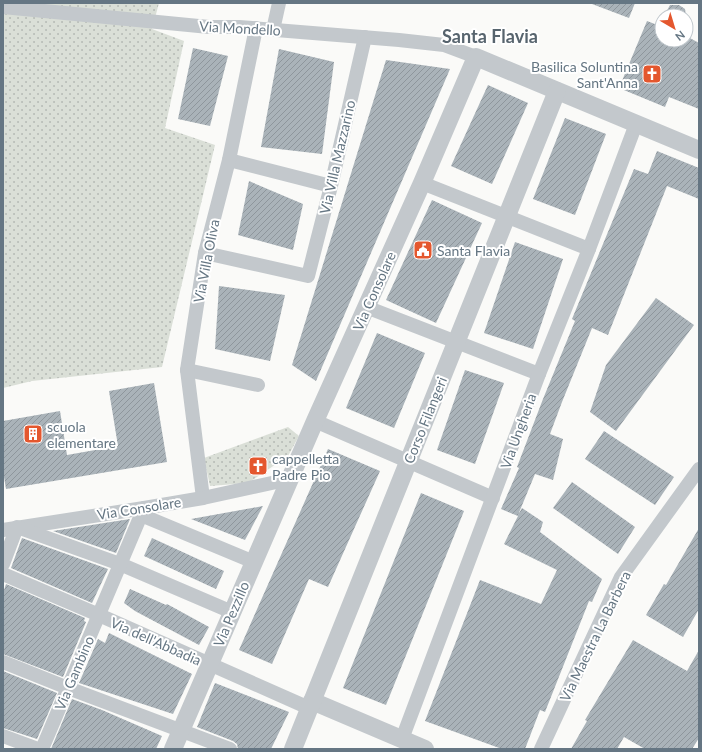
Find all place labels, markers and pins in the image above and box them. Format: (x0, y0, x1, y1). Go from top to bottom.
place label: Basilica Soluntina Sant'Anna (531, 58, 638, 91)
church icon: Basilica Soluntina Sant'Anna (641, 63, 663, 85)
public building icon: Santa Flavia (412, 239, 434, 261)
place label: Santa Flavia (437, 242, 510, 259)
place label: scuola elementare (47, 418, 116, 451)
building icon: scuola elementare (22, 423, 44, 445)
place label: cappelletta Padre Pio (272, 450, 339, 483)
church icon: cappelletta Padre Pio (247, 455, 269, 477)

